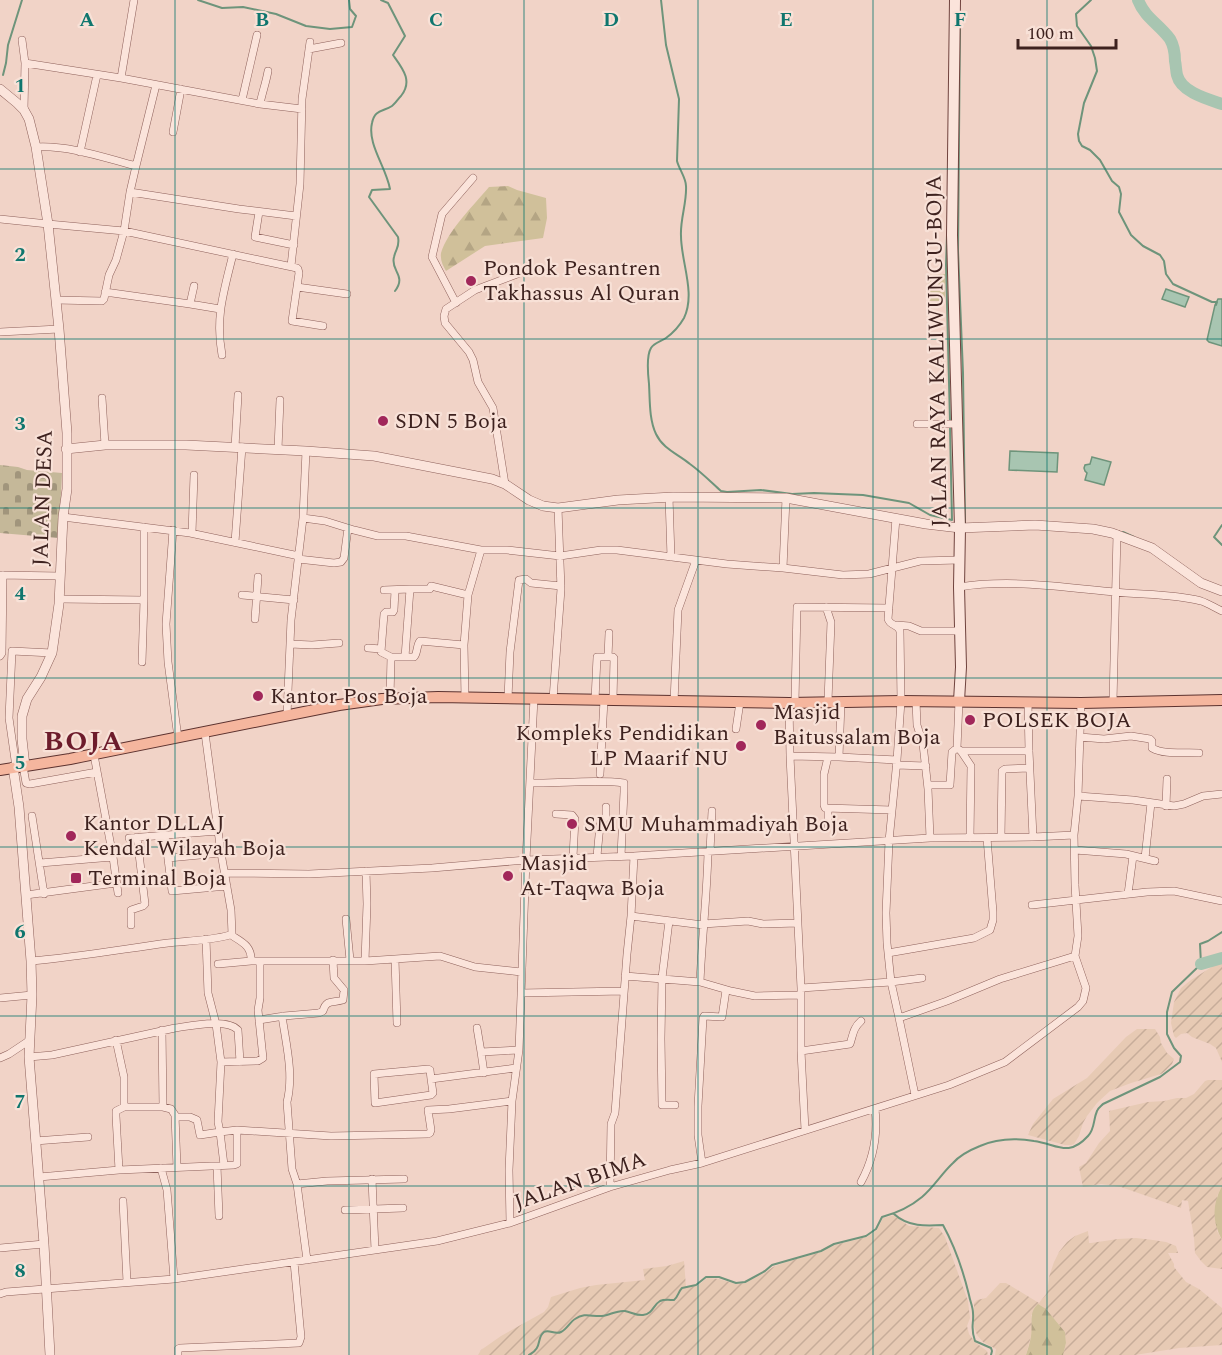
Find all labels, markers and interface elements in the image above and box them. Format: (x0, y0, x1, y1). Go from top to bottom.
text: A (79, 5, 95, 35)
text: B (255, 5, 269, 35)
text: C (429, 5, 443, 35)
text: D (603, 5, 619, 35)
text: E (779, 5, 793, 35)
text: F (954, 5, 966, 35)
scale bar (1018, 12, 1116, 50)
text: 100 m (1027, 20, 1074, 47)
text: 1 (14, 71, 26, 101)
street label: JALAN RAYA KALIWUNGU-BOJA (917, 175, 957, 527)
text: 2 (14, 240, 26, 270)
place label: Pondok Pesantren Takhassus Al Quran (483, 252, 680, 310)
marker: Pondok Pesantren Takhassus Al Quran (464, 274, 478, 288)
place label: SDN 5 Boja (395, 405, 508, 438)
text: 3 (14, 409, 26, 439)
marker: SDN 5 Boja (376, 414, 390, 428)
street label: JALAN DESA (24, 429, 62, 567)
text: 4 (14, 579, 26, 609)
place label: Kantor Pos Boja (270, 680, 428, 713)
marker: Kantor Pos Boja (251, 689, 265, 703)
place label: Masjid Baitussalam Boja (773, 696, 941, 754)
place label: POLSEK BOJA (982, 704, 1131, 737)
marker: POLSEK BOJA (963, 713, 977, 727)
place label: Kompleks Pendidikan LP Maarif NU (515, 717, 729, 775)
marker: Masjid Baitussalam Boja (754, 718, 768, 732)
district label: BOJA (43, 720, 125, 763)
marker: Kompleks Pendidikan LP Maarif NU (734, 739, 748, 753)
text: 5 (14, 748, 26, 778)
place label: Kantor DLLAJ Kendal Wilayah Boja (83, 807, 286, 865)
place label: SMU Muhammadiyah Boja (584, 808, 849, 841)
marker: SMU Muhammadiyah Boja (565, 817, 579, 831)
marker: Kantor DLLAJ Kendal Wilayah Boja (64, 829, 78, 843)
place label: Masjid At-Taqwa Boja (520, 847, 665, 905)
place label: Terminal Boja (88, 862, 227, 895)
marker: Masjid At-Taqwa Boja (501, 869, 515, 883)
marker: Terminal Boja (69, 871, 83, 885)
text: 6 (14, 917, 26, 947)
text: 7 (14, 1087, 26, 1117)
street label: JALAN BIMA (509, 1143, 651, 1219)
text: 8 (14, 1256, 26, 1286)

